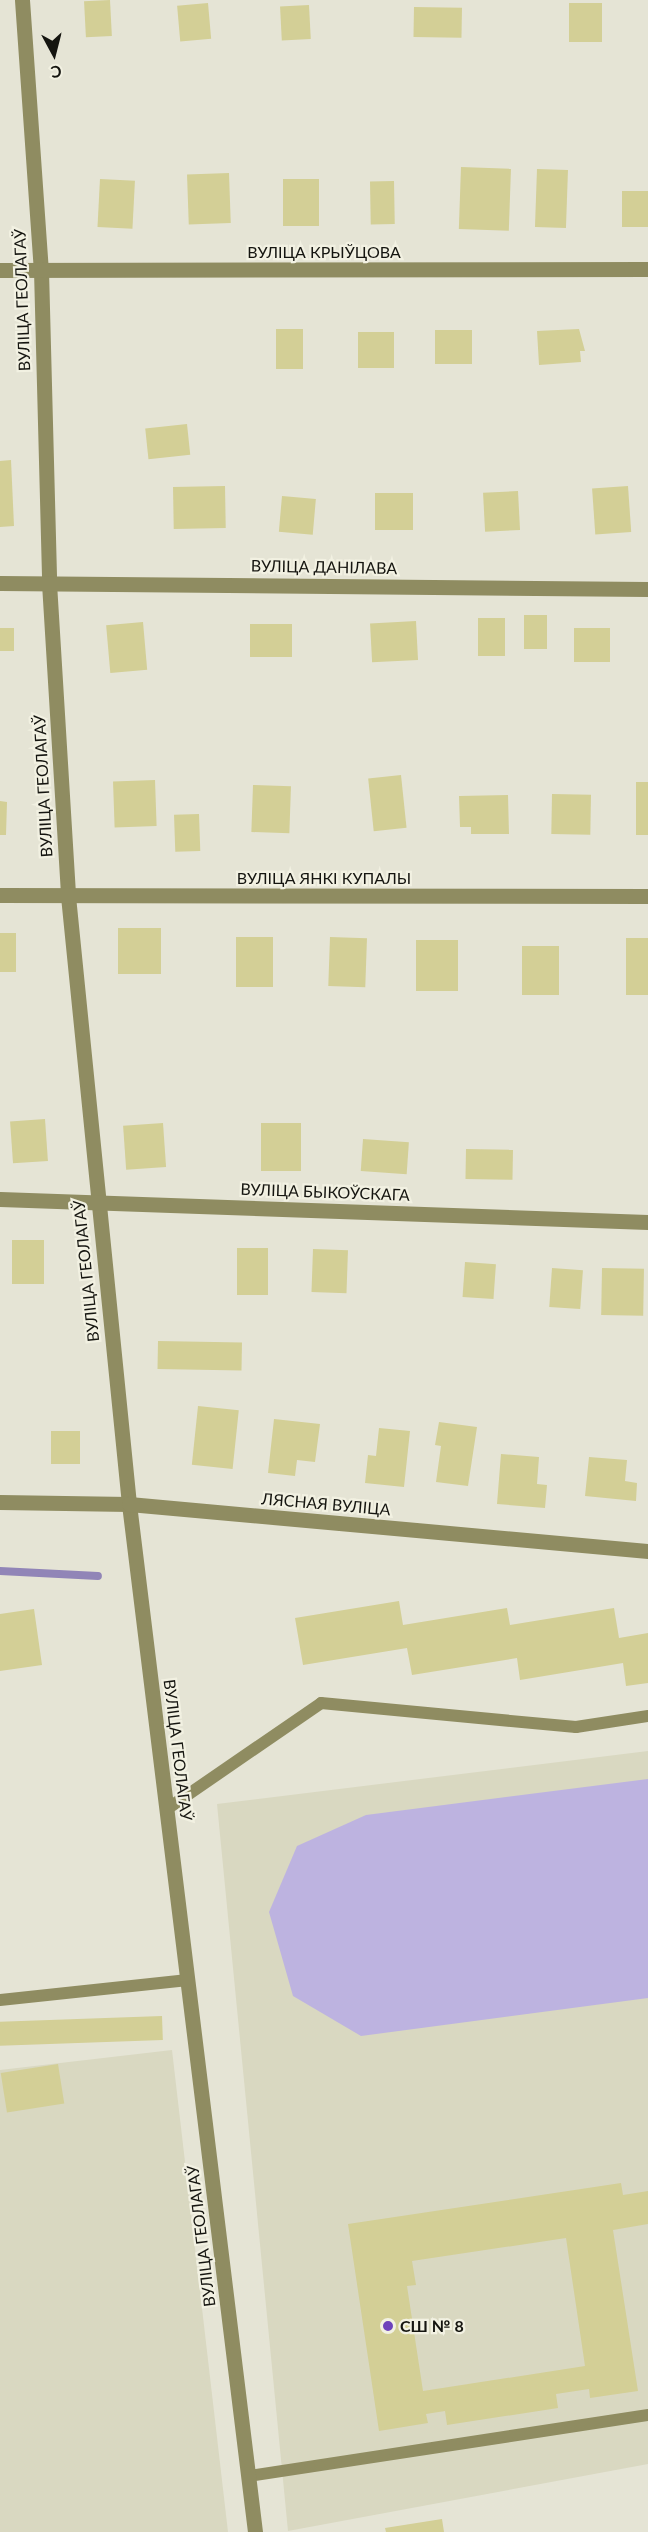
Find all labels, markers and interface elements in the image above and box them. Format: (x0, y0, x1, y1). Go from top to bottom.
north arrow (24, 24, 84, 84)
text: С (50, 62, 63, 82)
street label: ВУЛІЦА ГЕОЛАГАЎ (10, 228, 34, 372)
street label: ВУЛІЦА КРЫЎЦОВА (247, 242, 401, 262)
street label: ВУЛІЦА ДАНІЛАВА (251, 556, 397, 578)
street label: ВУЛІЦА ГЕОЛАГАЎ (30, 714, 56, 858)
street label: ВУЛІЦА ЯНКІ КУПАЛЫ (237, 868, 411, 888)
street label: ВУЛІЦА БЫКОЎСКАГА (240, 1179, 410, 1205)
street label: ВУЛІЦА ГЕОЛАГАЎ (69, 1199, 103, 1343)
street label: ЛЯСНАЯ ВУЛІЦА (261, 1489, 391, 1519)
street label: ВУЛІЦА ГЕОЛАГАЎ (160, 1678, 196, 1822)
street label: ВУЛІЦА ГЕОЛАГАЎ (183, 2164, 219, 2308)
place label: СШ № 8 (400, 2316, 464, 2336)
marker: СШ № 8 (381, 2319, 395, 2333)

